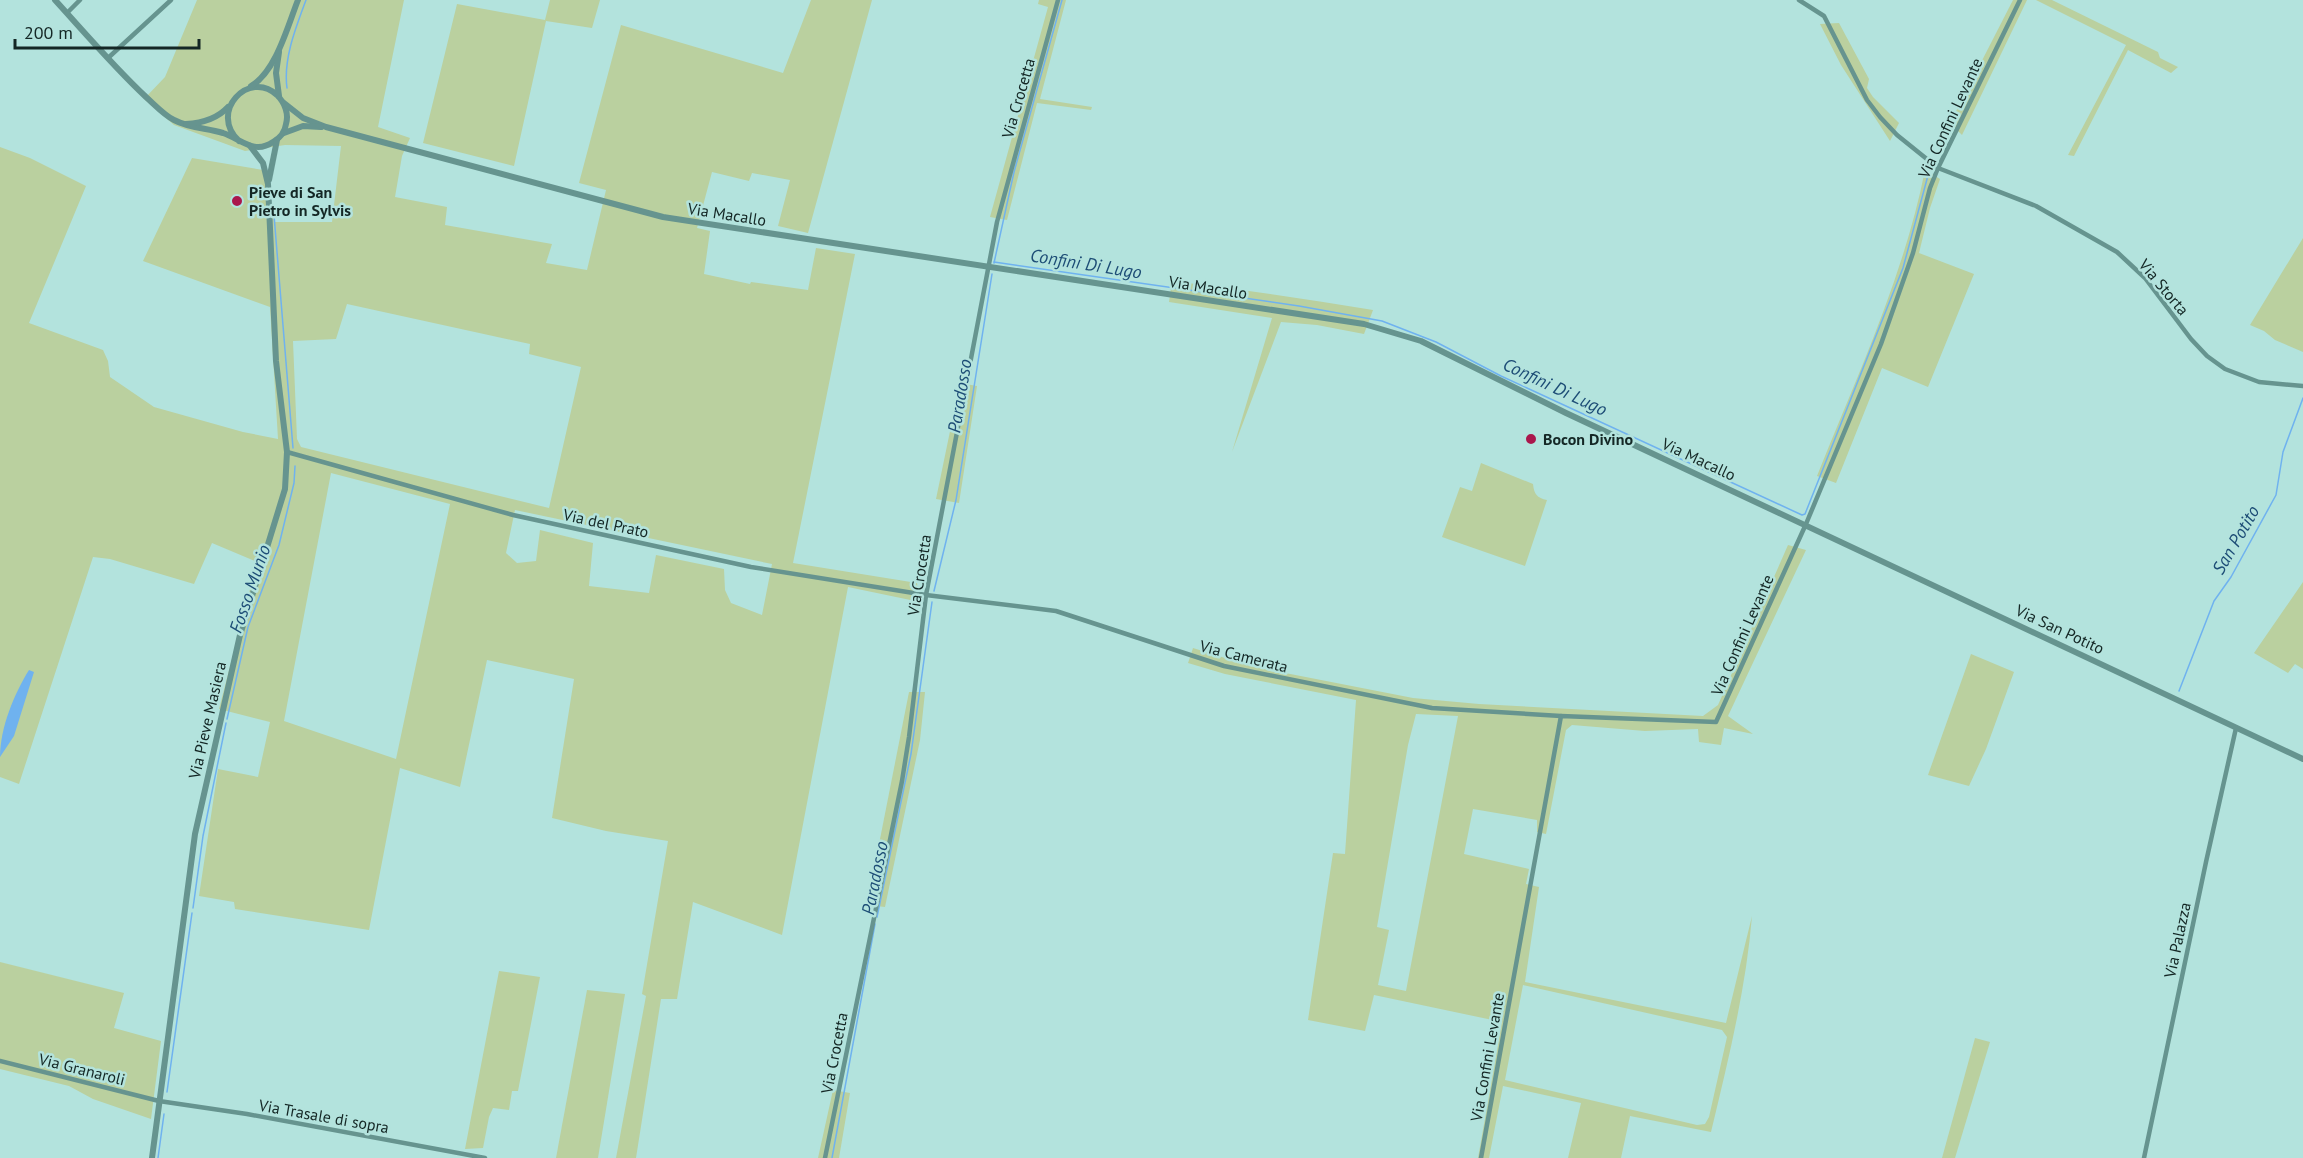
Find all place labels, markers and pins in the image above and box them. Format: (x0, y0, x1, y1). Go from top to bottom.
place label: Pieve di San Pietro in Sylvis (249, 182, 351, 220)
marker: Pieve di San Pietro in Sylvis (230, 194, 244, 208)
place label: Bocon Divino (1543, 429, 1633, 449)
marker: Bocon Divino (1524, 432, 1538, 446)

